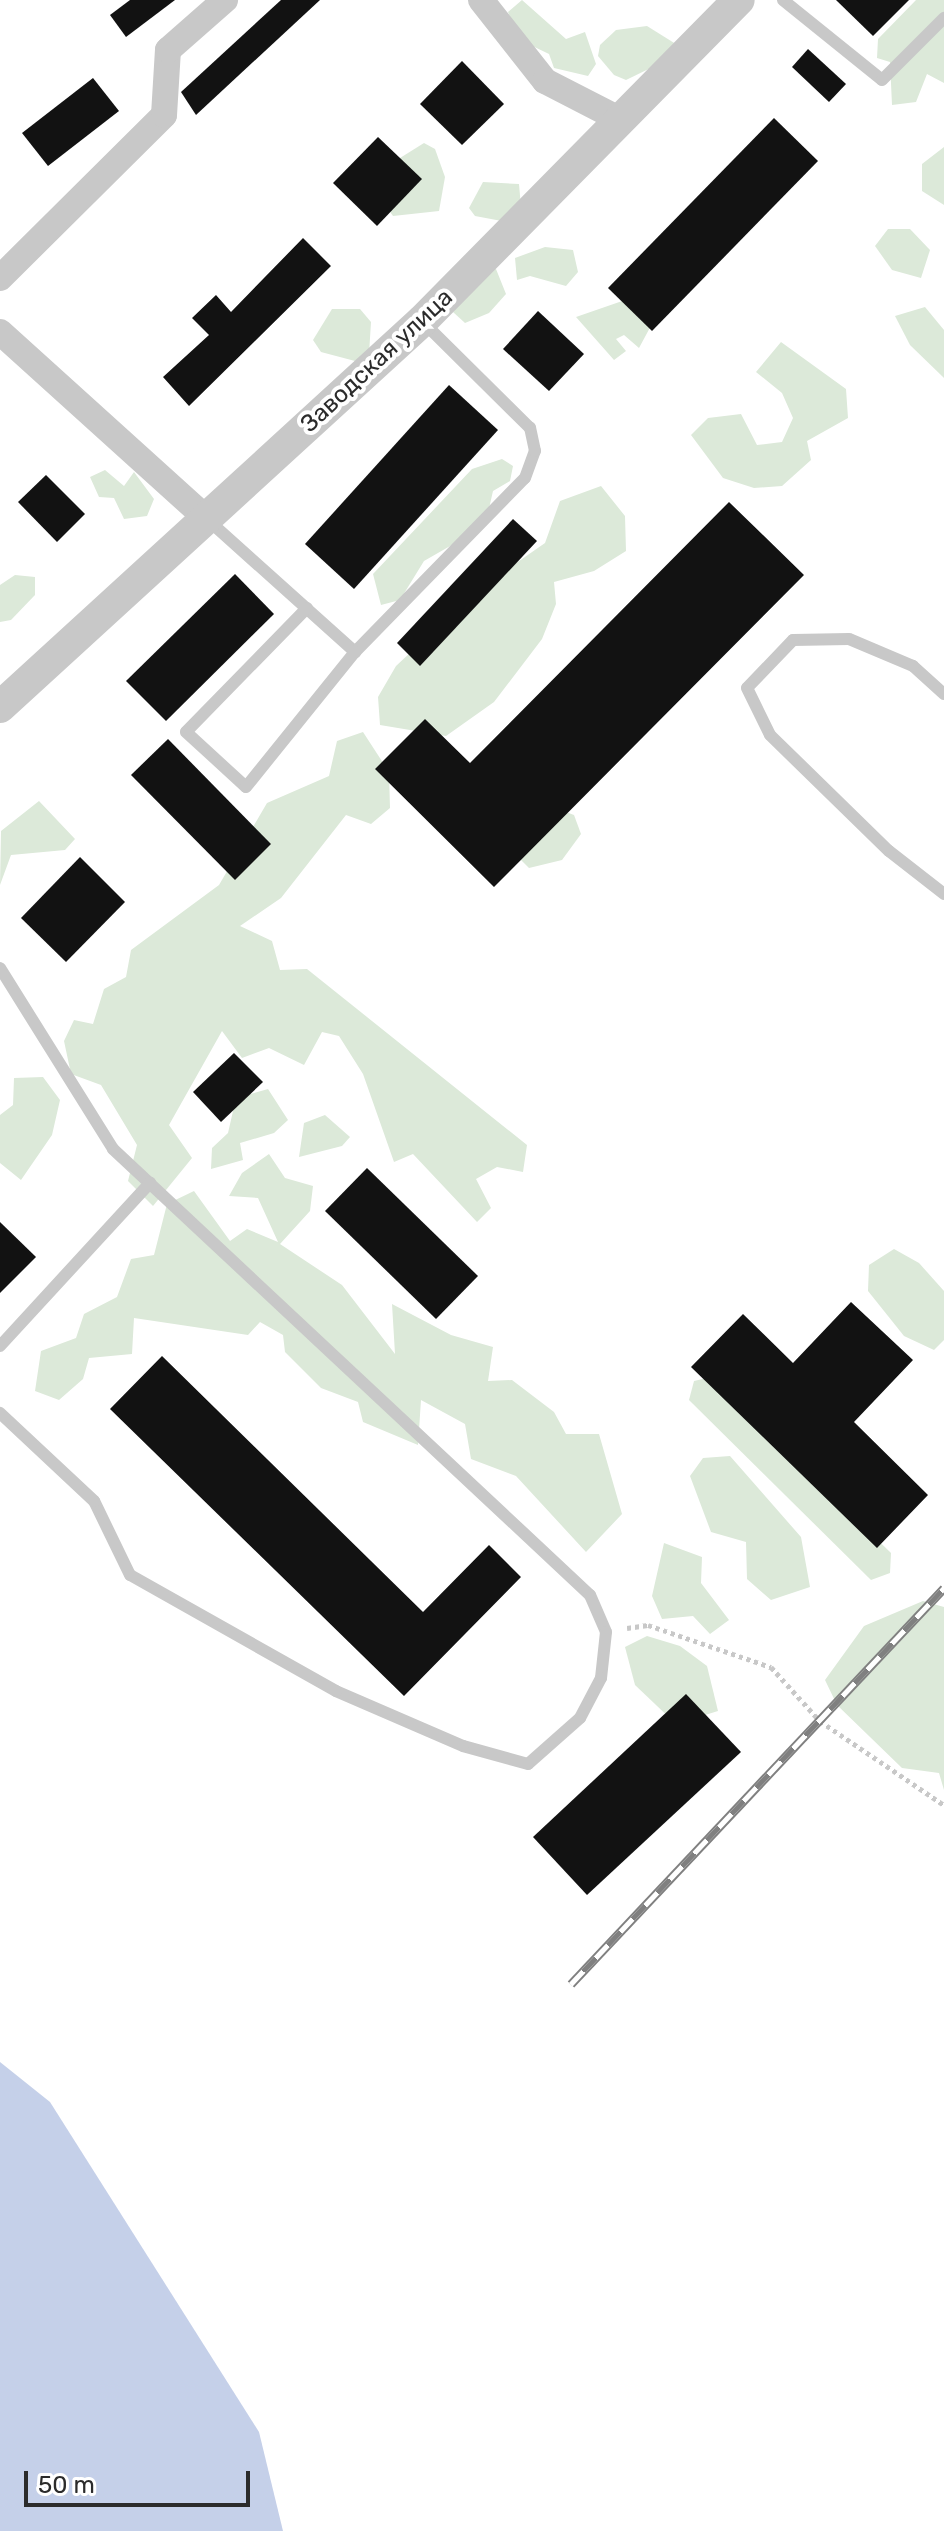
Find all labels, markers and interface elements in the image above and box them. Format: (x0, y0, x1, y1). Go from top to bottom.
street label: Заводская улица (295, 283, 459, 439)
scale bar (28, 2455, 254, 2505)
text: 50 m (38, 2471, 95, 2499)

